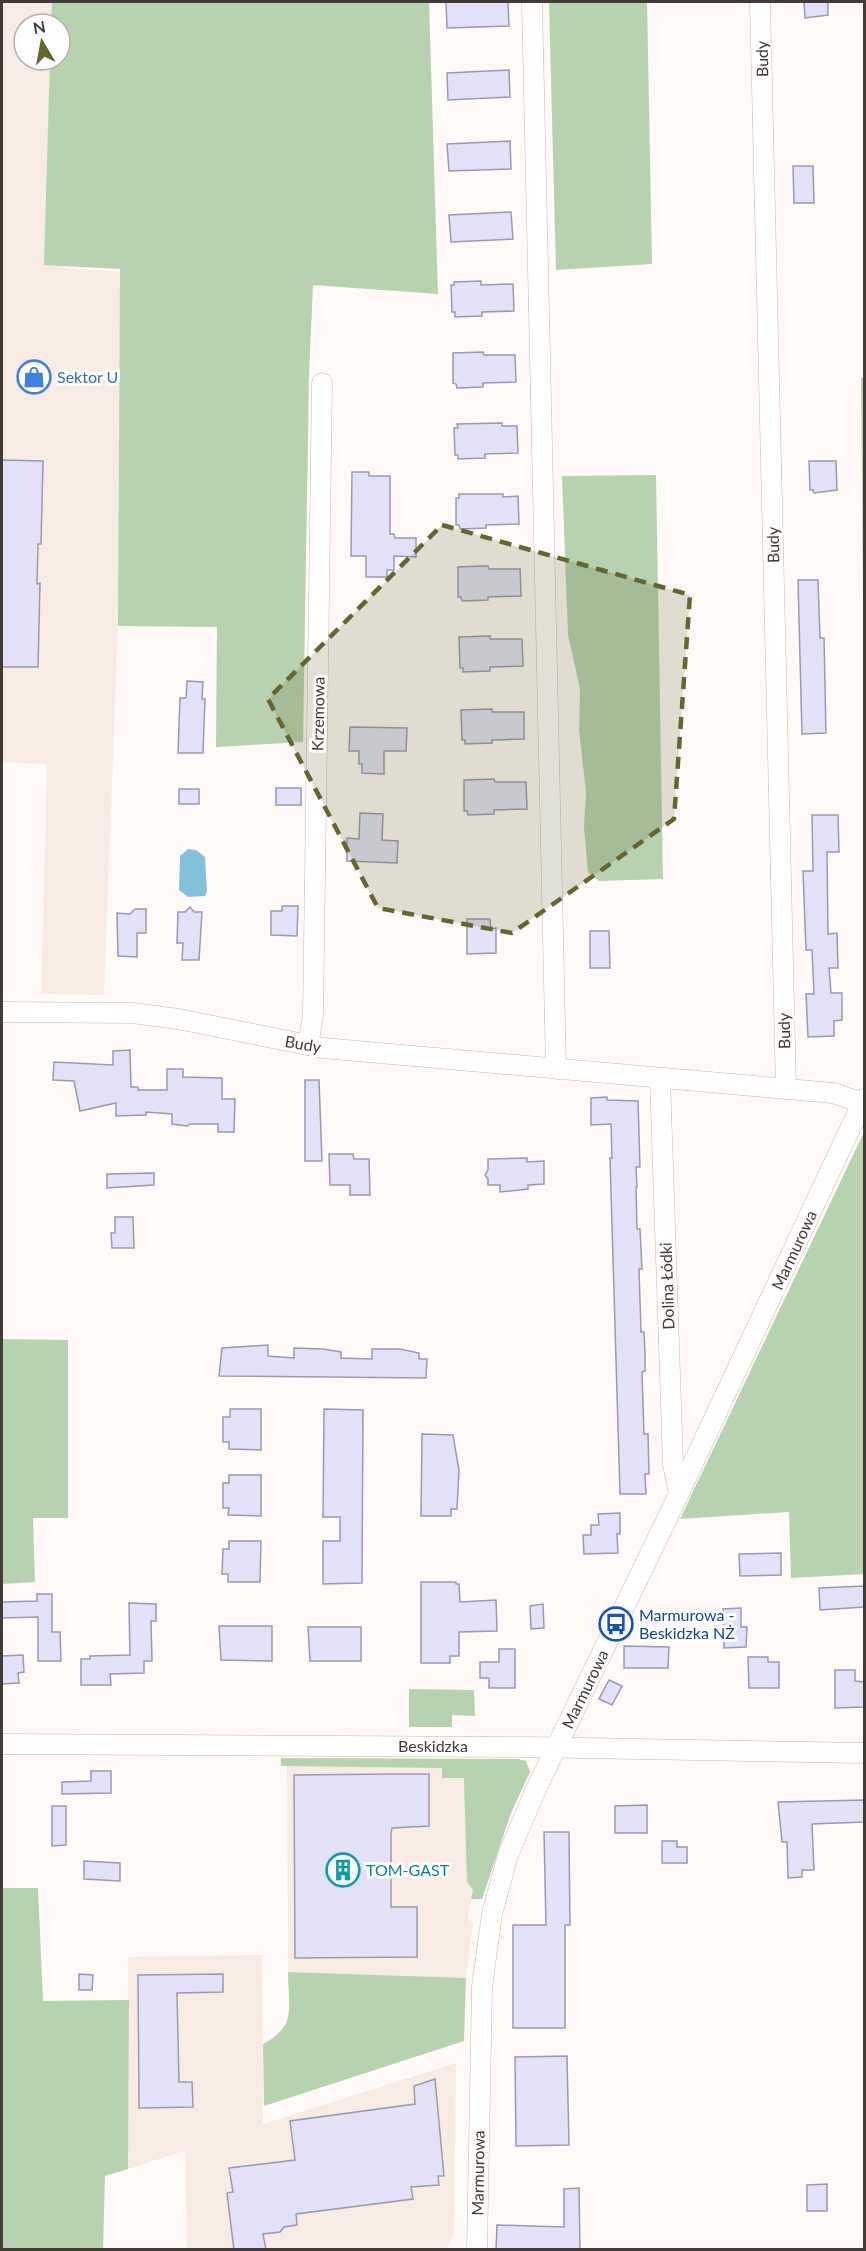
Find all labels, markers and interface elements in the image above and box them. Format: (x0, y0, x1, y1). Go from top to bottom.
north arrow (12, 12, 72, 72)
text: N (32, 16, 47, 37)
street label: Budy (752, 40, 771, 77)
shop icon: Sektor U (16, 359, 52, 395)
place label: Sektor U (57, 367, 118, 386)
street label: Budy (763, 526, 782, 563)
street label: Krzemowa (307, 677, 328, 751)
street label: Budy (774, 1012, 793, 1049)
street label: Budy (284, 1031, 323, 1056)
street label: Marmurowa (767, 1207, 820, 1292)
street label: Dolina Łódki (655, 1242, 678, 1330)
place label: Marmurowa - Beskidzka NŻ (639, 1605, 735, 1642)
bus stop icon: Marmurowa - Beskidzka NŻ (598, 1606, 634, 1642)
street label: Marmurowa (557, 1646, 612, 1731)
street label: Beskidzka (398, 1736, 468, 1755)
building icon: TOM-GAST (325, 1852, 361, 1888)
place label: TOM-GAST (366, 1860, 450, 1879)
street label: Marmurowa (467, 2130, 488, 2216)

